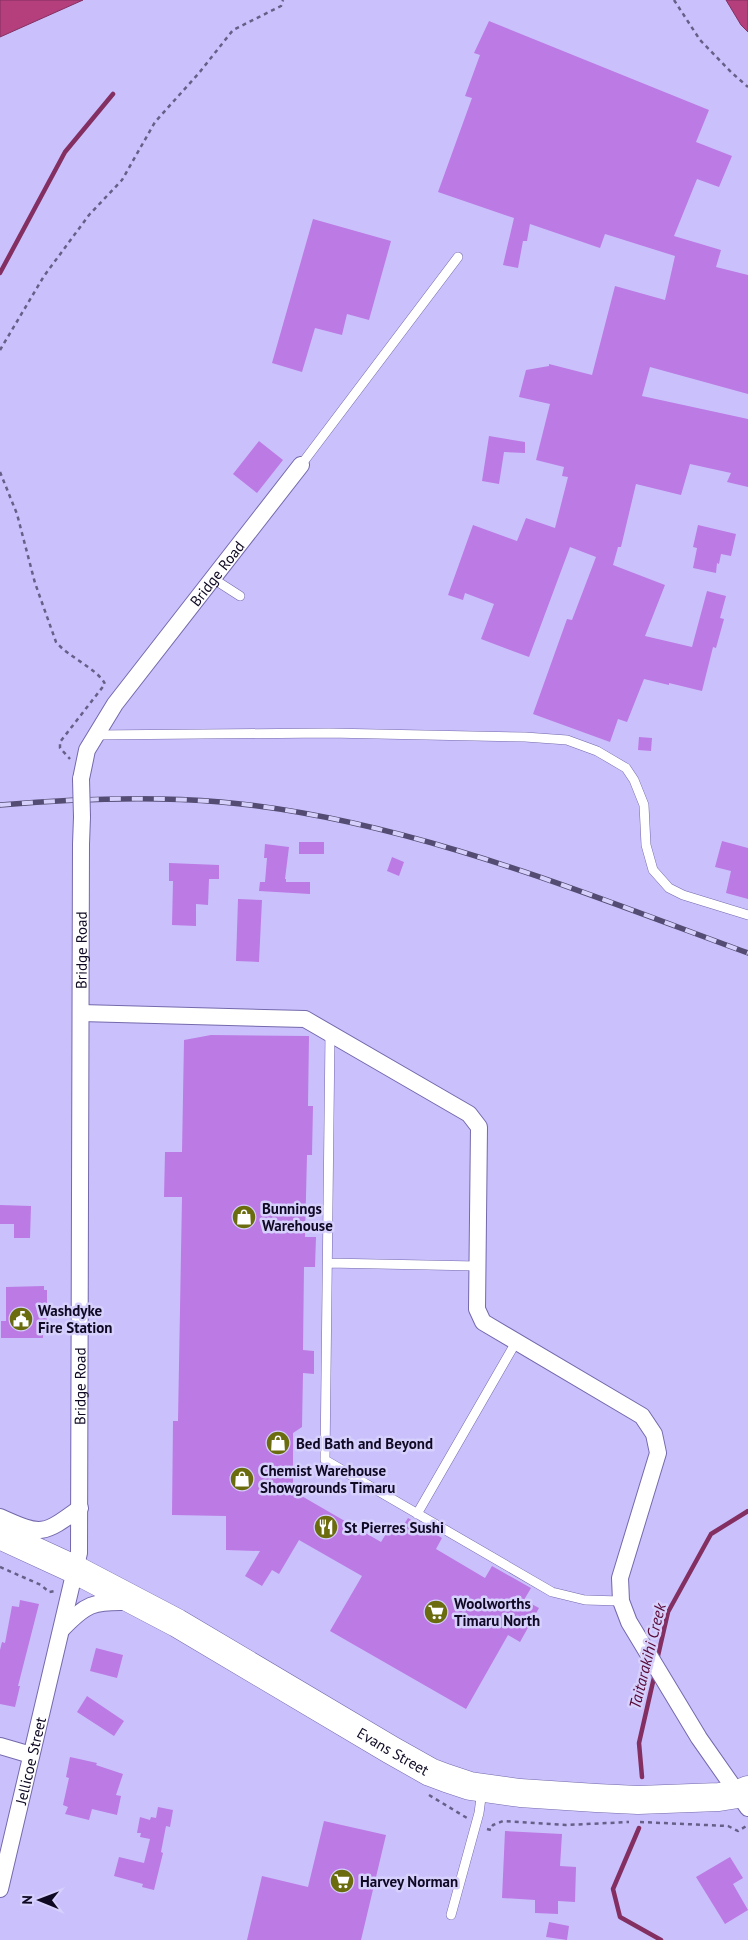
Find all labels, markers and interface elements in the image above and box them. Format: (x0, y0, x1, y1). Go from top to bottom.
street label: Bridge Road (185, 537, 248, 610)
street label: Bridge Road (71, 911, 90, 989)
place label: Bunnings Warehouse (262, 1199, 333, 1235)
shop icon: Bunnings Warehouse (231, 1204, 257, 1230)
place label: Washdyke Fire Station (38, 1301, 112, 1337)
public building icon: Washdyke Fire Station (8, 1306, 34, 1332)
street label: Bridge Road (70, 1347, 89, 1425)
shop icon: Bed Bath and Beyond (265, 1430, 291, 1456)
place label: Bed Bath and Beyond (296, 1434, 433, 1453)
place label: Chemist Warehouse Showgrounds Timaru (260, 1461, 395, 1497)
shop icon: Chemist Warehouse Showgrounds Timaru (229, 1466, 255, 1492)
restaurant icon: St Pierres Sushi (313, 1514, 339, 1540)
place label: St Pierres Sushi (344, 1518, 444, 1537)
place label: Woolworths Timaru North (454, 1594, 540, 1630)
supermarket icon: Woolworths Timaru North (423, 1599, 449, 1625)
water label: Taitarakihi Creek (624, 1600, 670, 1711)
street label: Jellicoe Street (11, 1715, 50, 1807)
street label: Evans Street (354, 1723, 432, 1779)
supermarket icon: Harvey Norman (329, 1868, 355, 1894)
place label: Harvey Norman (360, 1872, 458, 1891)
north arrow (15, 1875, 65, 1925)
text: N (18, 1895, 36, 1905)

